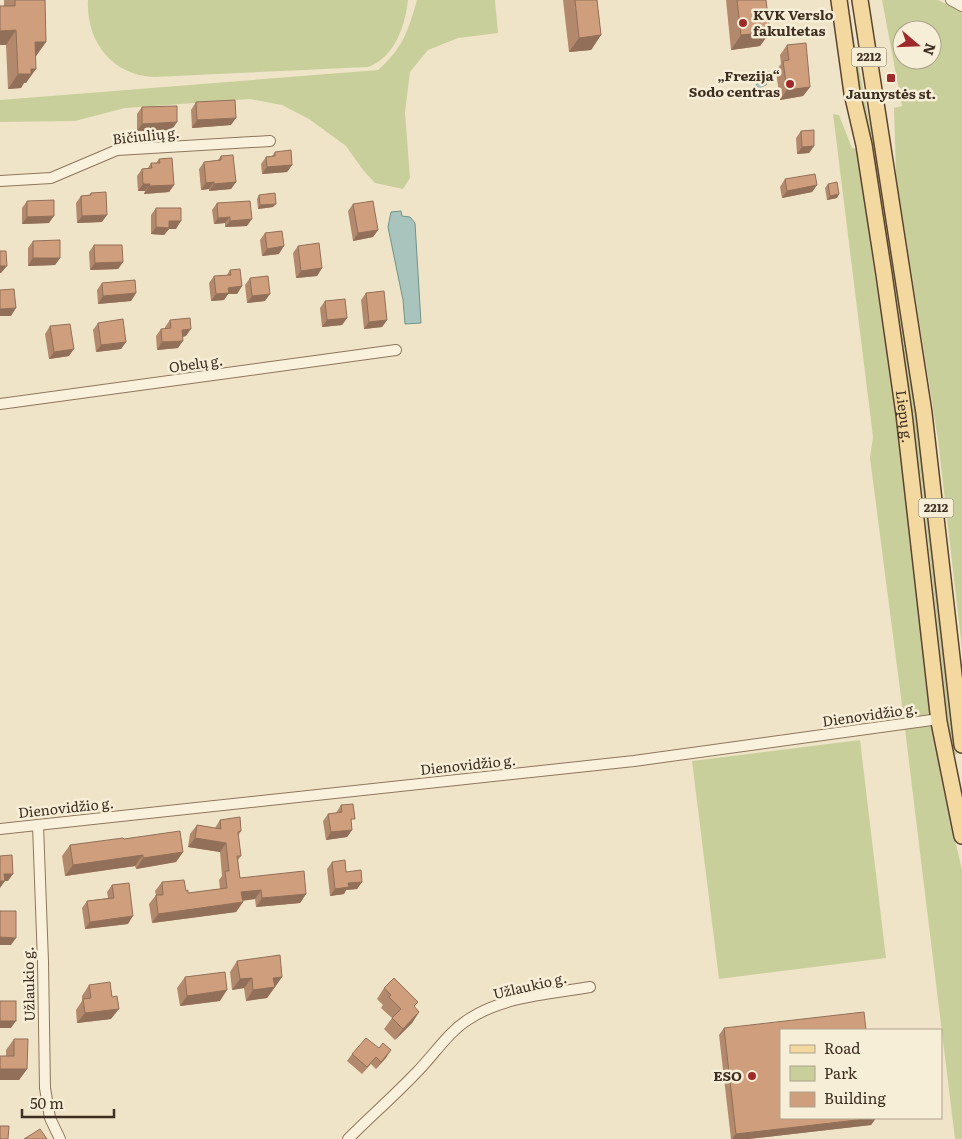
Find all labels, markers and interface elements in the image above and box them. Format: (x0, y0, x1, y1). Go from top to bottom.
place label: KVK Verslo fakultetas (753, 4, 834, 40)
marker: KVK Verslo fakultetas (737, 17, 749, 29)
north arrow (892, 20, 942, 70)
text: N (919, 41, 942, 59)
road number: 2212 (852, 48, 886, 66)
place label: „Frezija“ Sodo centras (689, 65, 780, 101)
marker: Jaunystės st. (885, 72, 897, 84)
marker: „Frezija“ Sodo centras (784, 78, 796, 90)
place label: Jaunystės st. (846, 83, 936, 103)
street label: Bičiulių g. (111, 122, 181, 148)
street label: Obelų g. (167, 349, 224, 377)
street label: Liepų g. (892, 389, 918, 444)
road number: 2212 (918, 498, 954, 518)
street label: Dienovidžio g. (821, 697, 919, 731)
street label: Dienovidžio g. (419, 749, 517, 779)
street label: Dienovidžio g. (17, 792, 115, 822)
street label: Užlaukio g. (17, 946, 39, 1022)
street label: Užlaukio g. (491, 967, 569, 1003)
legend (780, 1029, 942, 1119)
text: Road (824, 1036, 860, 1059)
text: Park (824, 1061, 858, 1084)
place label: ESO (713, 1065, 742, 1085)
marker: ESO (746, 1070, 758, 1082)
scale bar (22, 1086, 115, 1118)
text: Building (824, 1086, 886, 1109)
text: 50 m (30, 1091, 64, 1114)

